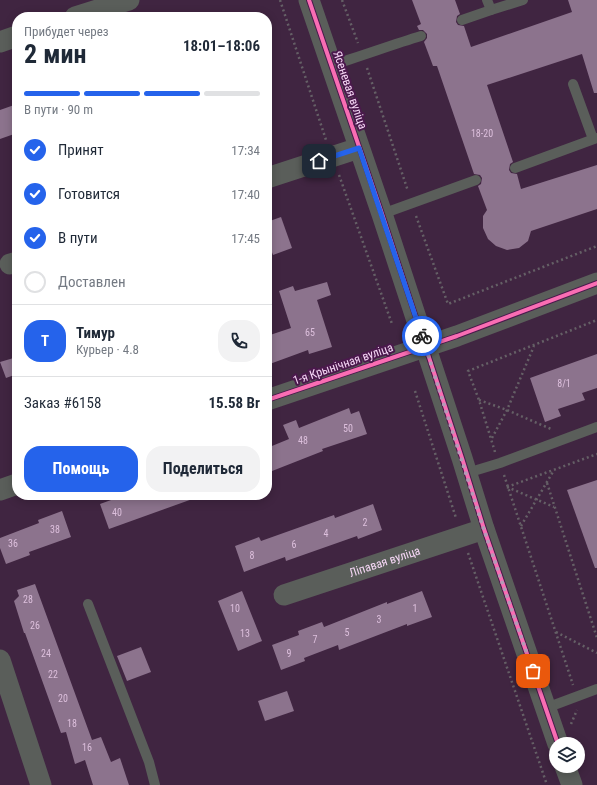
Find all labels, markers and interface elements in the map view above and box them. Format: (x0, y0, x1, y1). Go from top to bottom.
text: Прибудет через (24, 24, 109, 39)
text: 18:01–18:06 (183, 37, 260, 55)
text: 2 мин (24, 39, 86, 69)
street label: Ясеневая вуліца (330, 49, 370, 131)
text: В пути · 90 m (24, 102, 93, 117)
house number: 18-20 (471, 128, 493, 139)
icon: check (24, 139, 46, 161)
text: Принят (58, 141, 104, 159)
text: 17:34 (231, 143, 260, 158)
pin (302, 144, 336, 178)
icon: home (308, 150, 330, 172)
icon: check (24, 183, 46, 205)
text: Готовится (58, 185, 120, 203)
text: 17:40 (231, 187, 260, 202)
icon: check (24, 227, 46, 249)
text: В пути (58, 229, 98, 247)
text: 17:45 (231, 231, 260, 246)
text: Доставлен (58, 273, 126, 291)
courier (402, 316, 442, 356)
button: phone (218, 320, 260, 362)
text: Тимур (76, 324, 115, 342)
icon: bike (411, 325, 433, 347)
house number: 65 (305, 327, 315, 338)
text: Т (41, 332, 49, 350)
street label: 1-я Крынічная вуліца (291, 340, 395, 388)
text: Курьер · 4.8 (76, 342, 139, 357)
house number: 8/1 (557, 378, 571, 389)
text: Заказ #6158 (24, 394, 101, 412)
text: 15.58 Br (208, 394, 260, 412)
house number: 50 (343, 423, 353, 434)
house number: 48 (298, 435, 308, 446)
button: Помощь (24, 446, 138, 492)
button: Поделиться (146, 446, 260, 492)
house number: 40 (112, 507, 122, 518)
house number: 2 (363, 517, 368, 528)
house number: 38 (50, 524, 60, 535)
house number: 4 (324, 528, 329, 539)
house number: 36 (8, 538, 18, 549)
house number: 6 (292, 539, 297, 550)
street label: Ліпавая вуліца (347, 543, 422, 580)
house number: 8 (250, 550, 255, 561)
house number: 28 (23, 594, 33, 605)
house number: 10 (230, 603, 240, 614)
house number: 1 (413, 603, 417, 614)
house number: 3 (377, 614, 382, 625)
house number: 26 (30, 620, 40, 631)
house number: 5 (345, 627, 350, 638)
house number: 13 (240, 628, 250, 639)
house number: 7 (313, 634, 318, 645)
house number: 24 (41, 648, 51, 659)
house number: 9 (287, 648, 292, 659)
pin (516, 654, 550, 688)
icon: bag (522, 660, 544, 682)
house number: 22 (48, 669, 58, 680)
house number: 20 (58, 693, 68, 704)
house number: 18 (67, 718, 77, 729)
map controls (549, 737, 585, 773)
button: layers (549, 737, 585, 773)
house number: 16 (82, 742, 92, 753)

